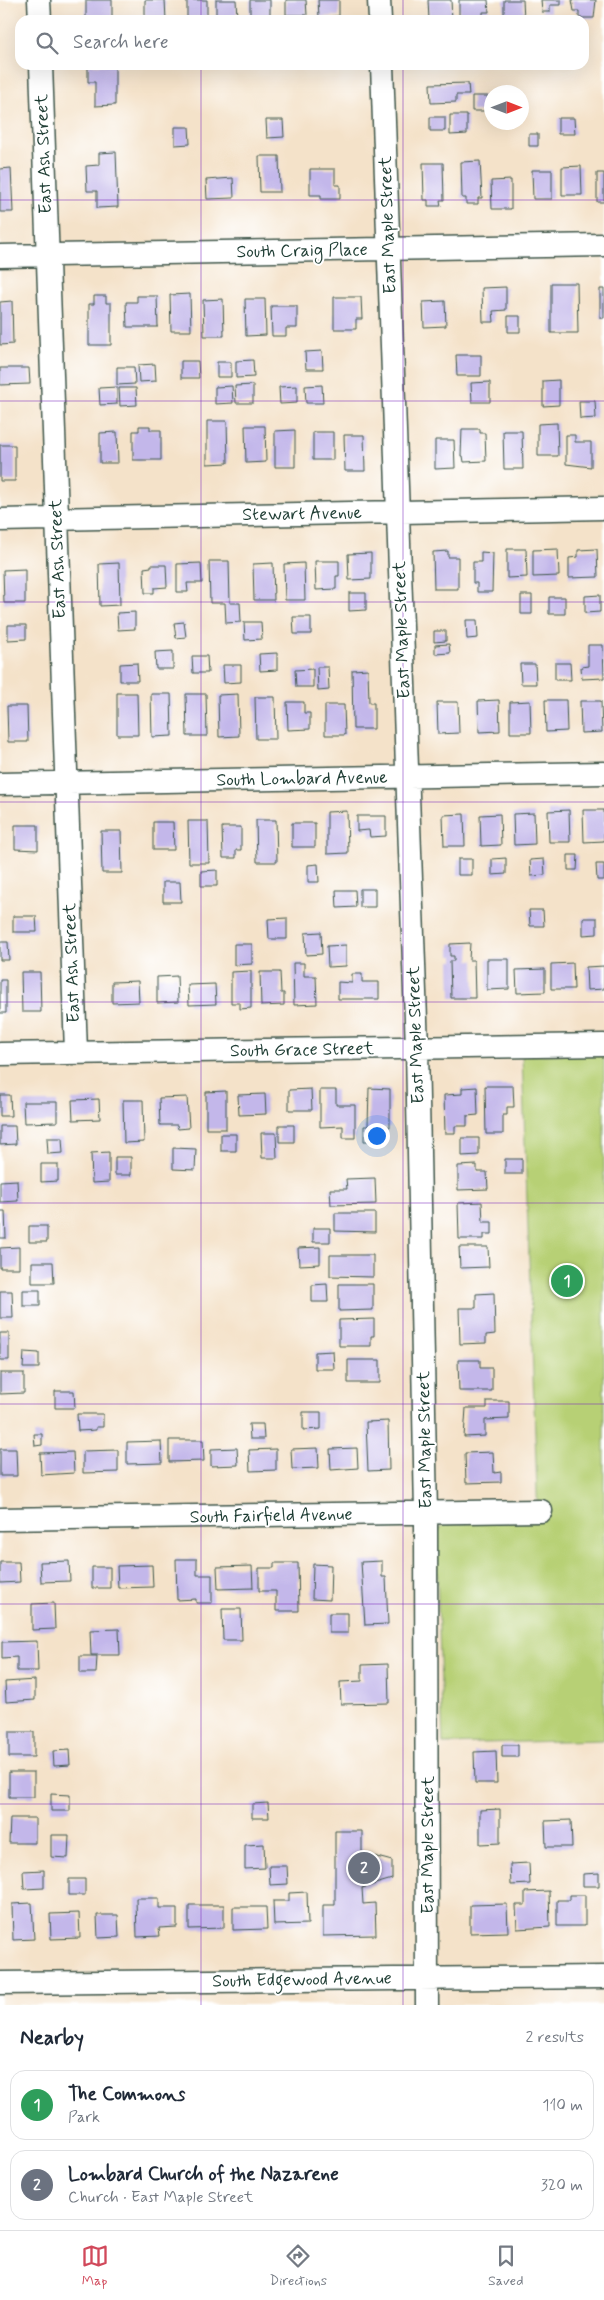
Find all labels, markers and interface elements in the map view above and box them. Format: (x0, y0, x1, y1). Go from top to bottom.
search box (15, 15, 589, 70)
icon: search (33, 29, 61, 57)
text: Search here (73, 30, 169, 55)
north arrow (484, 85, 529, 130)
street label: East Ash Street (30, 93, 58, 214)
street label: East Maple Street (374, 155, 402, 294)
street label: South Craig Place (236, 238, 368, 265)
street label: East Ash Street (44, 498, 72, 619)
street label: Stewart Avenue (242, 501, 362, 527)
street label: East Maple Street (388, 560, 416, 699)
street label: South Lombard Avenue (216, 766, 388, 792)
street label: East Ash Street (58, 902, 86, 1023)
street label: East Maple Street (402, 965, 430, 1104)
street label: South Grace Street (230, 1037, 375, 1063)
your location (364, 1123, 390, 1149)
pin: 1 (551, 1262, 583, 1300)
street label: East Maple Street (412, 1370, 438, 1509)
street label: South Fairfield Avenue (189, 1503, 353, 1529)
street label: East Maple Street (416, 1776, 440, 1914)
pin: 2 (348, 1849, 380, 1887)
street label: South Edgewood Avenue (212, 1966, 392, 1996)
text: Nearby (20, 2024, 84, 2052)
text: 2 results (526, 2027, 584, 2048)
text: The Commons (68, 2082, 185, 2107)
text: 1 (33, 2095, 41, 2116)
text: 110 m (542, 2095, 583, 2116)
text: Park (68, 2107, 100, 2128)
text: Lombard Church of the Nazarene (68, 2162, 339, 2187)
text: 2 (33, 2175, 41, 2196)
text: 320 m (541, 2175, 583, 2196)
text: Church · East Maple Street (68, 2187, 254, 2208)
tab: Map (81, 2242, 109, 2290)
tab: Directions (270, 2242, 327, 2290)
tab: Saved (488, 2242, 523, 2290)

